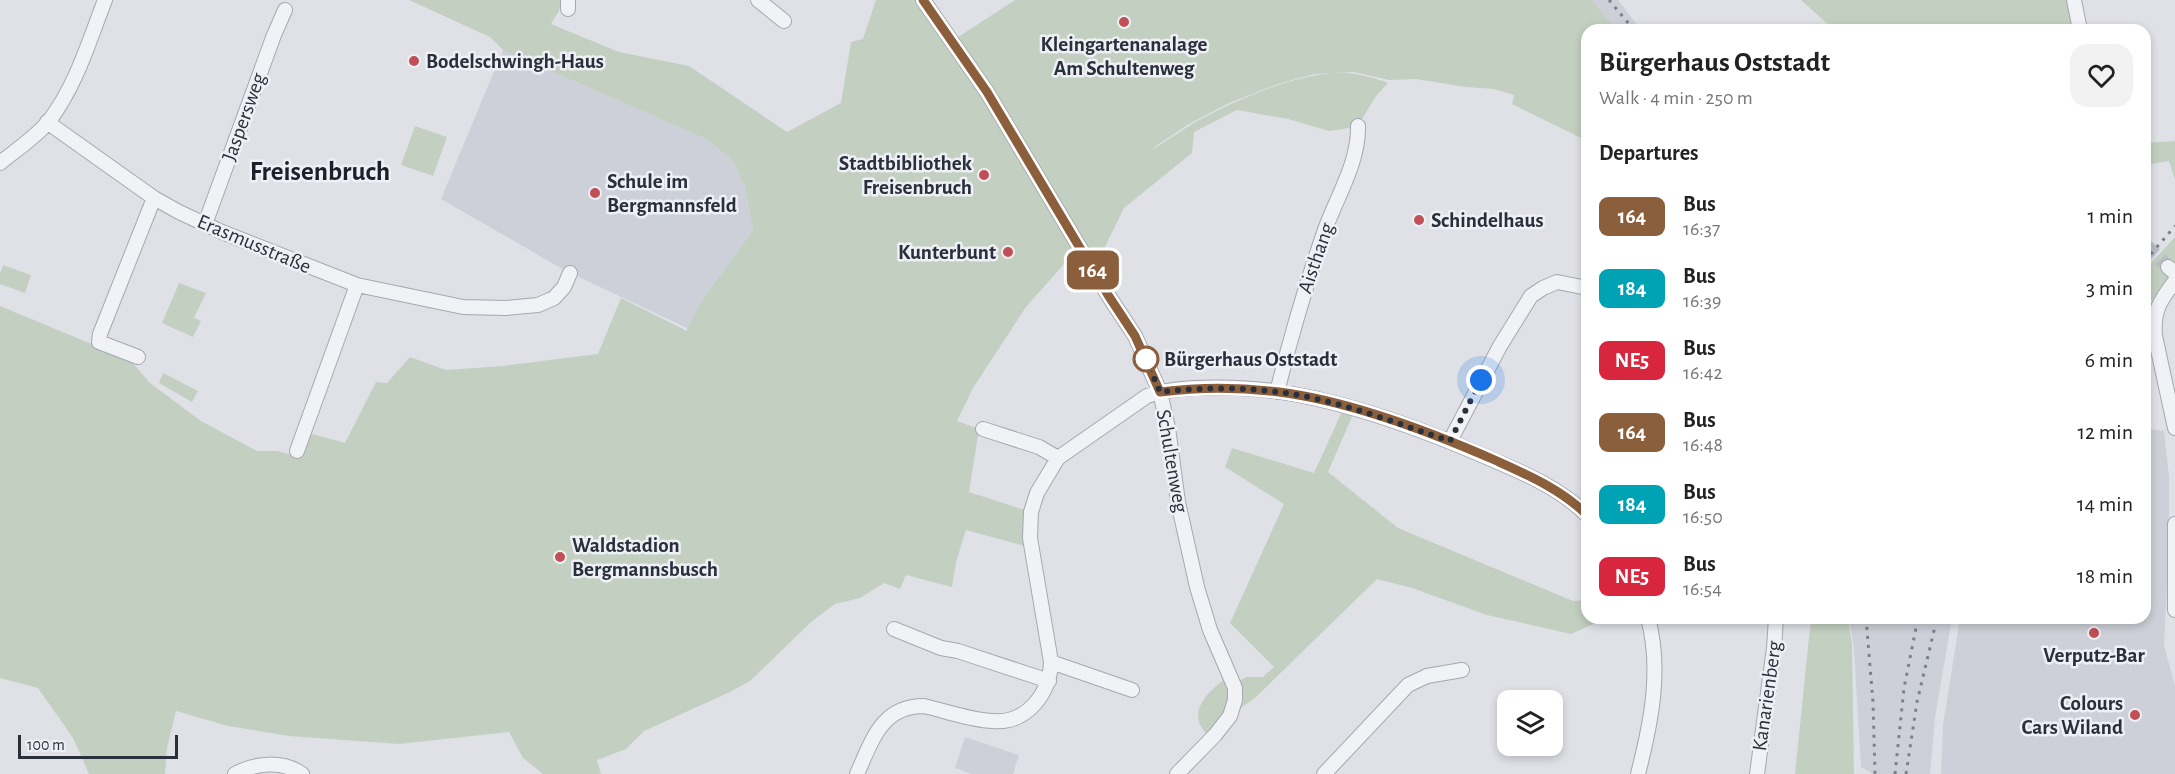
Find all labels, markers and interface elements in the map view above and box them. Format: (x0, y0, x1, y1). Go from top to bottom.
marker: Kleingartenanalage Am Schultenweg (1117, 15, 1131, 29)
place label: Kleingartenanalage Am Schultenweg (1040, 34, 1208, 79)
button: heart (2070, 44, 2133, 107)
text: Bürgerhaus Oststadt (1599, 49, 1830, 77)
place label: Bodelschwingh-Haus (426, 51, 604, 72)
marker: Bodelschwingh-Haus (407, 54, 421, 68)
street label: Jaspersweg (218, 69, 270, 164)
text: Walk · 4 min · 250 m (1599, 88, 1753, 108)
text: Departures (1599, 142, 1699, 164)
place label: Stadtbibliothek Freisenbruch (839, 153, 973, 198)
district label: Freisenbruch (250, 158, 390, 185)
marker: Stadtbibliothek Freisenbruch (977, 168, 991, 182)
place label: Schule im Bergmannsfeld (607, 171, 737, 216)
marker: Schule im Bergmannsfeld (588, 186, 602, 200)
text: Bus (1683, 193, 1716, 215)
text: 1 min (2088, 205, 2133, 227)
text: 164 (1618, 206, 1646, 227)
place label: Schindelhaus (1431, 210, 1544, 231)
street label: Erasmusstraße (194, 211, 314, 277)
marker: Schindelhaus (1412, 213, 1426, 227)
street label: Aisthang (1294, 219, 1338, 296)
text: 16:37 (1683, 219, 1720, 239)
place label: Kunterbunt (898, 242, 996, 263)
marker: Kunterbunt (1001, 245, 1015, 259)
line badge: 164 (1058, 250, 1128, 290)
text: 164 (1079, 260, 1107, 281)
text: Bus (1683, 265, 1716, 287)
text: 3 min (2086, 277, 2133, 299)
text: 184 (1618, 278, 1646, 299)
text: 16:39 (1683, 291, 1722, 311)
text: Bus (1683, 337, 1716, 359)
marker: Bürgerhaus Oststadt (1133, 346, 1159, 372)
place label: Bürgerhaus Oststadt (1164, 349, 1337, 370)
text: 6 min (2085, 349, 2133, 371)
text: NE5 (1615, 350, 1649, 371)
text: 16:42 (1683, 363, 1723, 383)
your location (1466, 365, 1496, 395)
street label: Schultenweg (1153, 408, 1192, 515)
text: Bus (1683, 409, 1716, 431)
text: 12 min (2078, 421, 2133, 443)
text: 164 (1618, 422, 1646, 443)
text: 16:48 (1683, 435, 1723, 455)
text: Bus (1683, 481, 1716, 503)
text: 14 min (2077, 493, 2133, 515)
text: 184 (1618, 494, 1646, 515)
text: 16:50 (1683, 507, 1723, 527)
place label: Waldstadion Bergmannsbusch (572, 535, 718, 580)
marker: Waldstadion Bergmannsbusch (553, 550, 567, 564)
text: Bus (1683, 553, 1716, 575)
text: 18 min (2077, 565, 2133, 587)
text: NE5 (1615, 566, 1649, 587)
text: 16:54 (1683, 579, 1722, 599)
marker: Verputz-Bar (2087, 626, 2101, 640)
street label: Kanarienberg (1749, 639, 1785, 752)
place label: Verputz-Bar (2043, 645, 2145, 666)
map controls (1497, 690, 1563, 756)
button: layers (1497, 690, 1563, 756)
place label: Colours Cars Wiland (2022, 693, 2123, 738)
marker: Colours Cars Wiland (2128, 708, 2142, 722)
scale bar (18, 732, 178, 760)
text: 100 m (27, 737, 65, 753)

